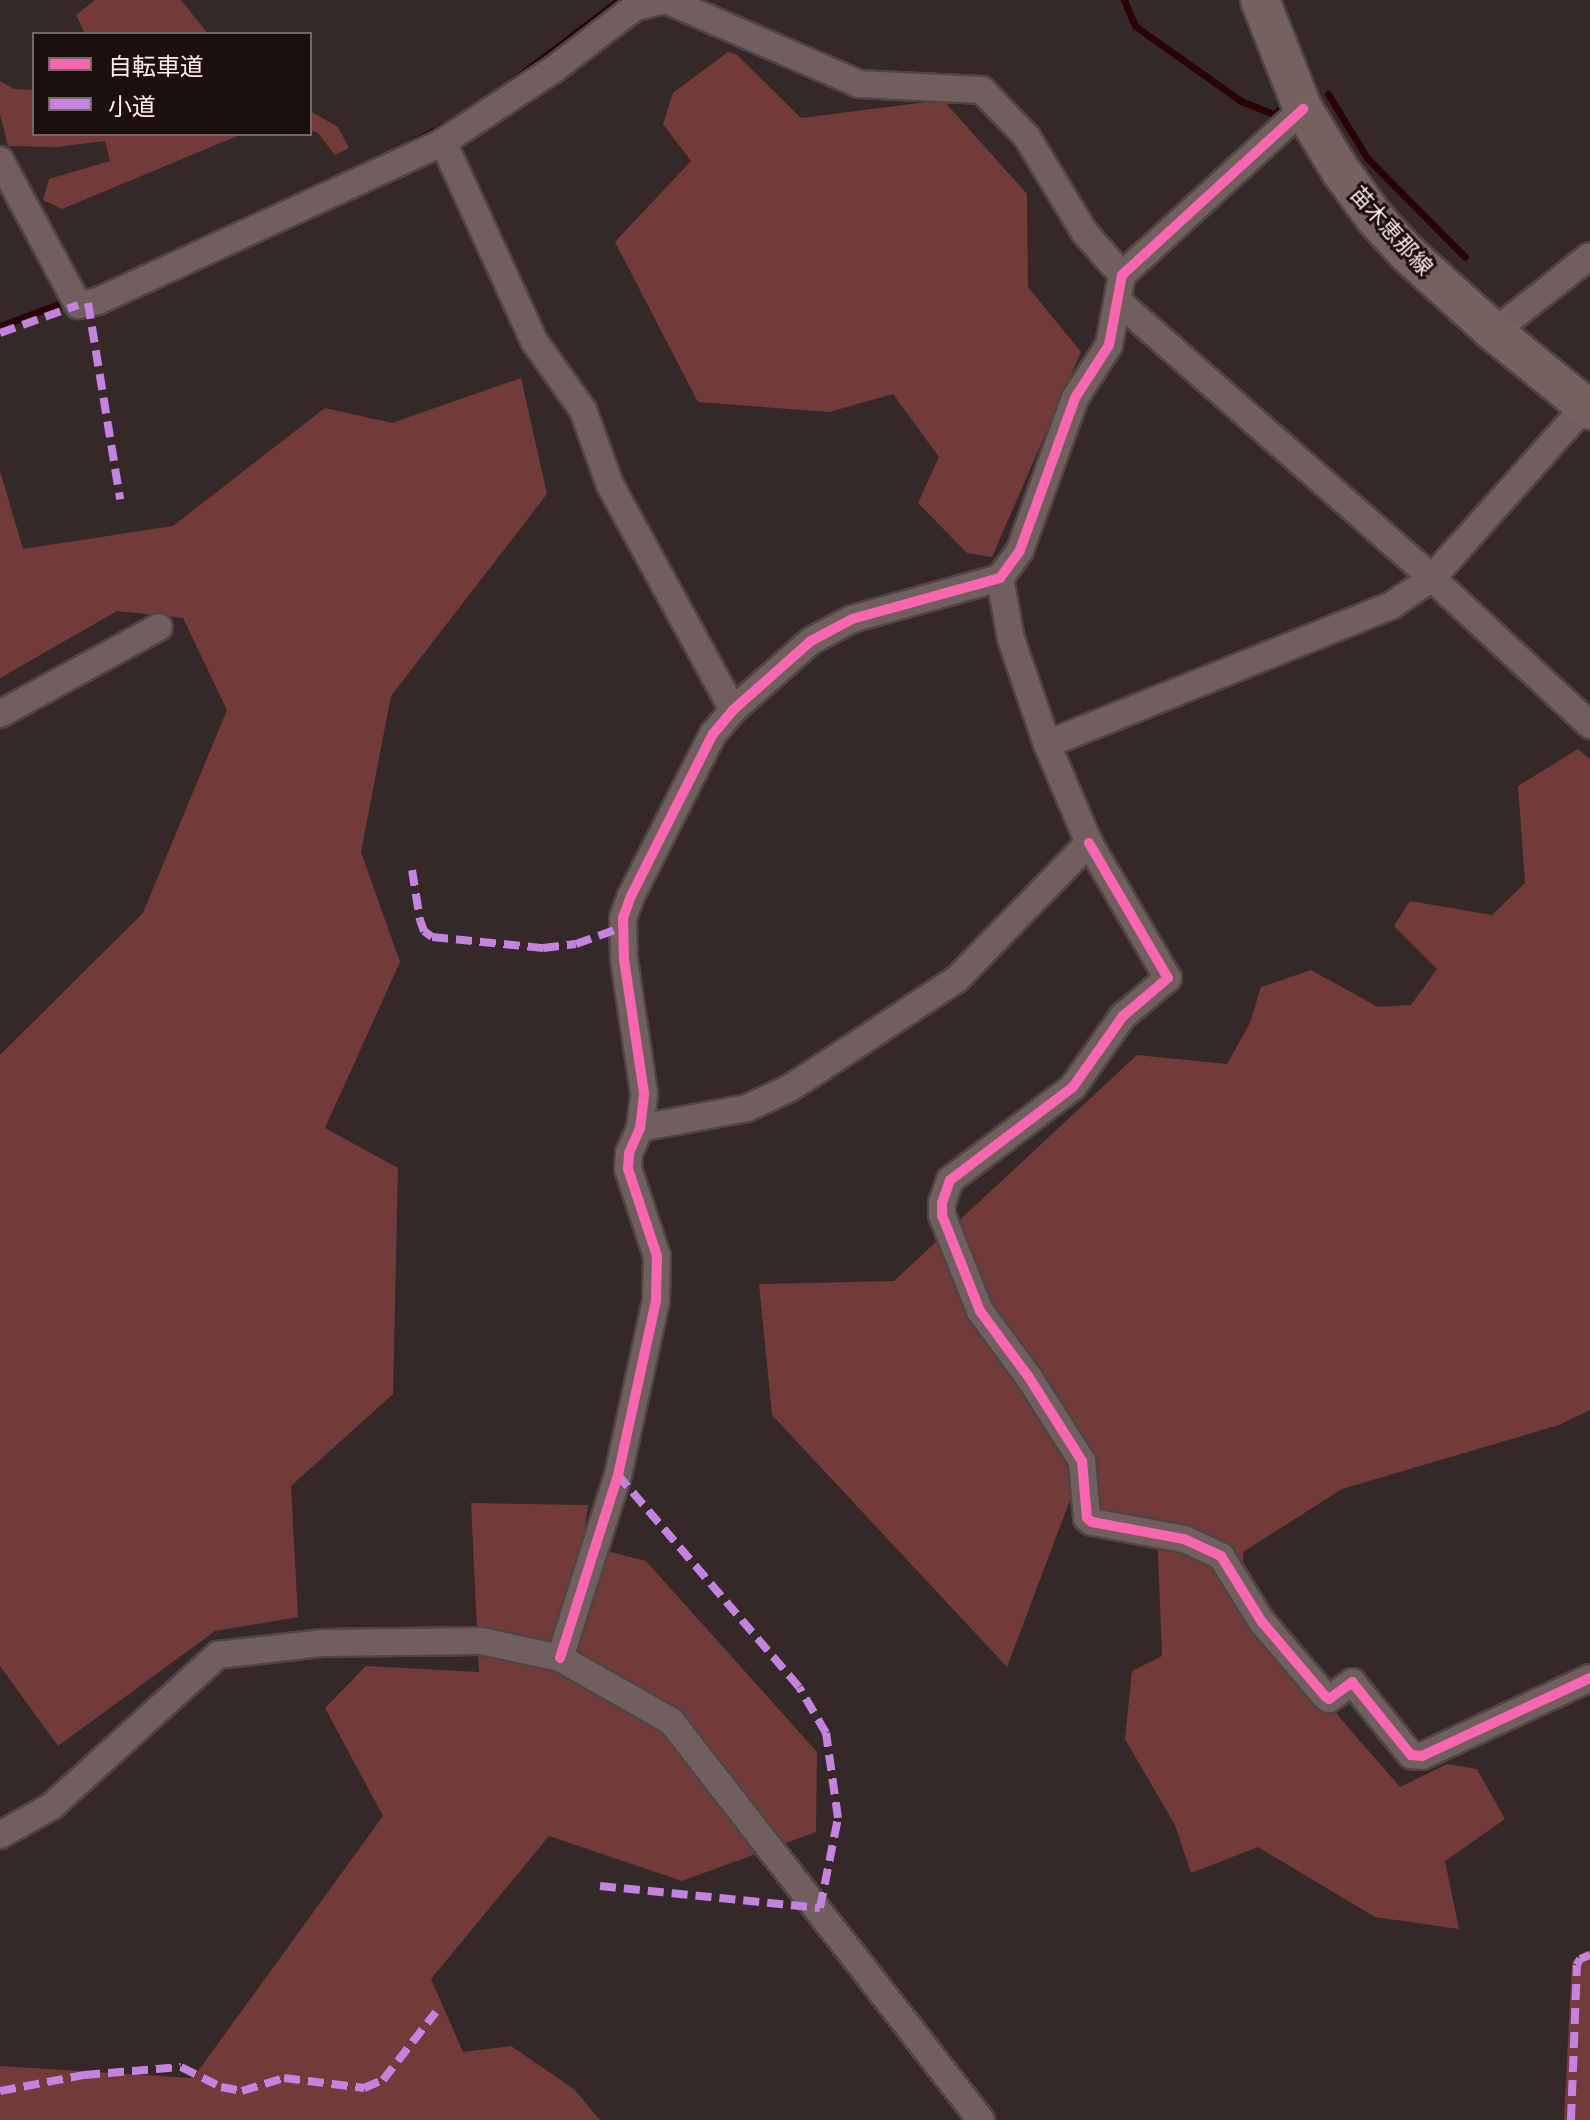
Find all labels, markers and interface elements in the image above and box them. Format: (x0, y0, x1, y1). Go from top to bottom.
legend (32, 32, 312, 136)
text: 自転車道 (108, 50, 204, 82)
text: 小道 (108, 90, 156, 122)
street label: 苗木恵那線 (1345, 180, 1439, 280)

